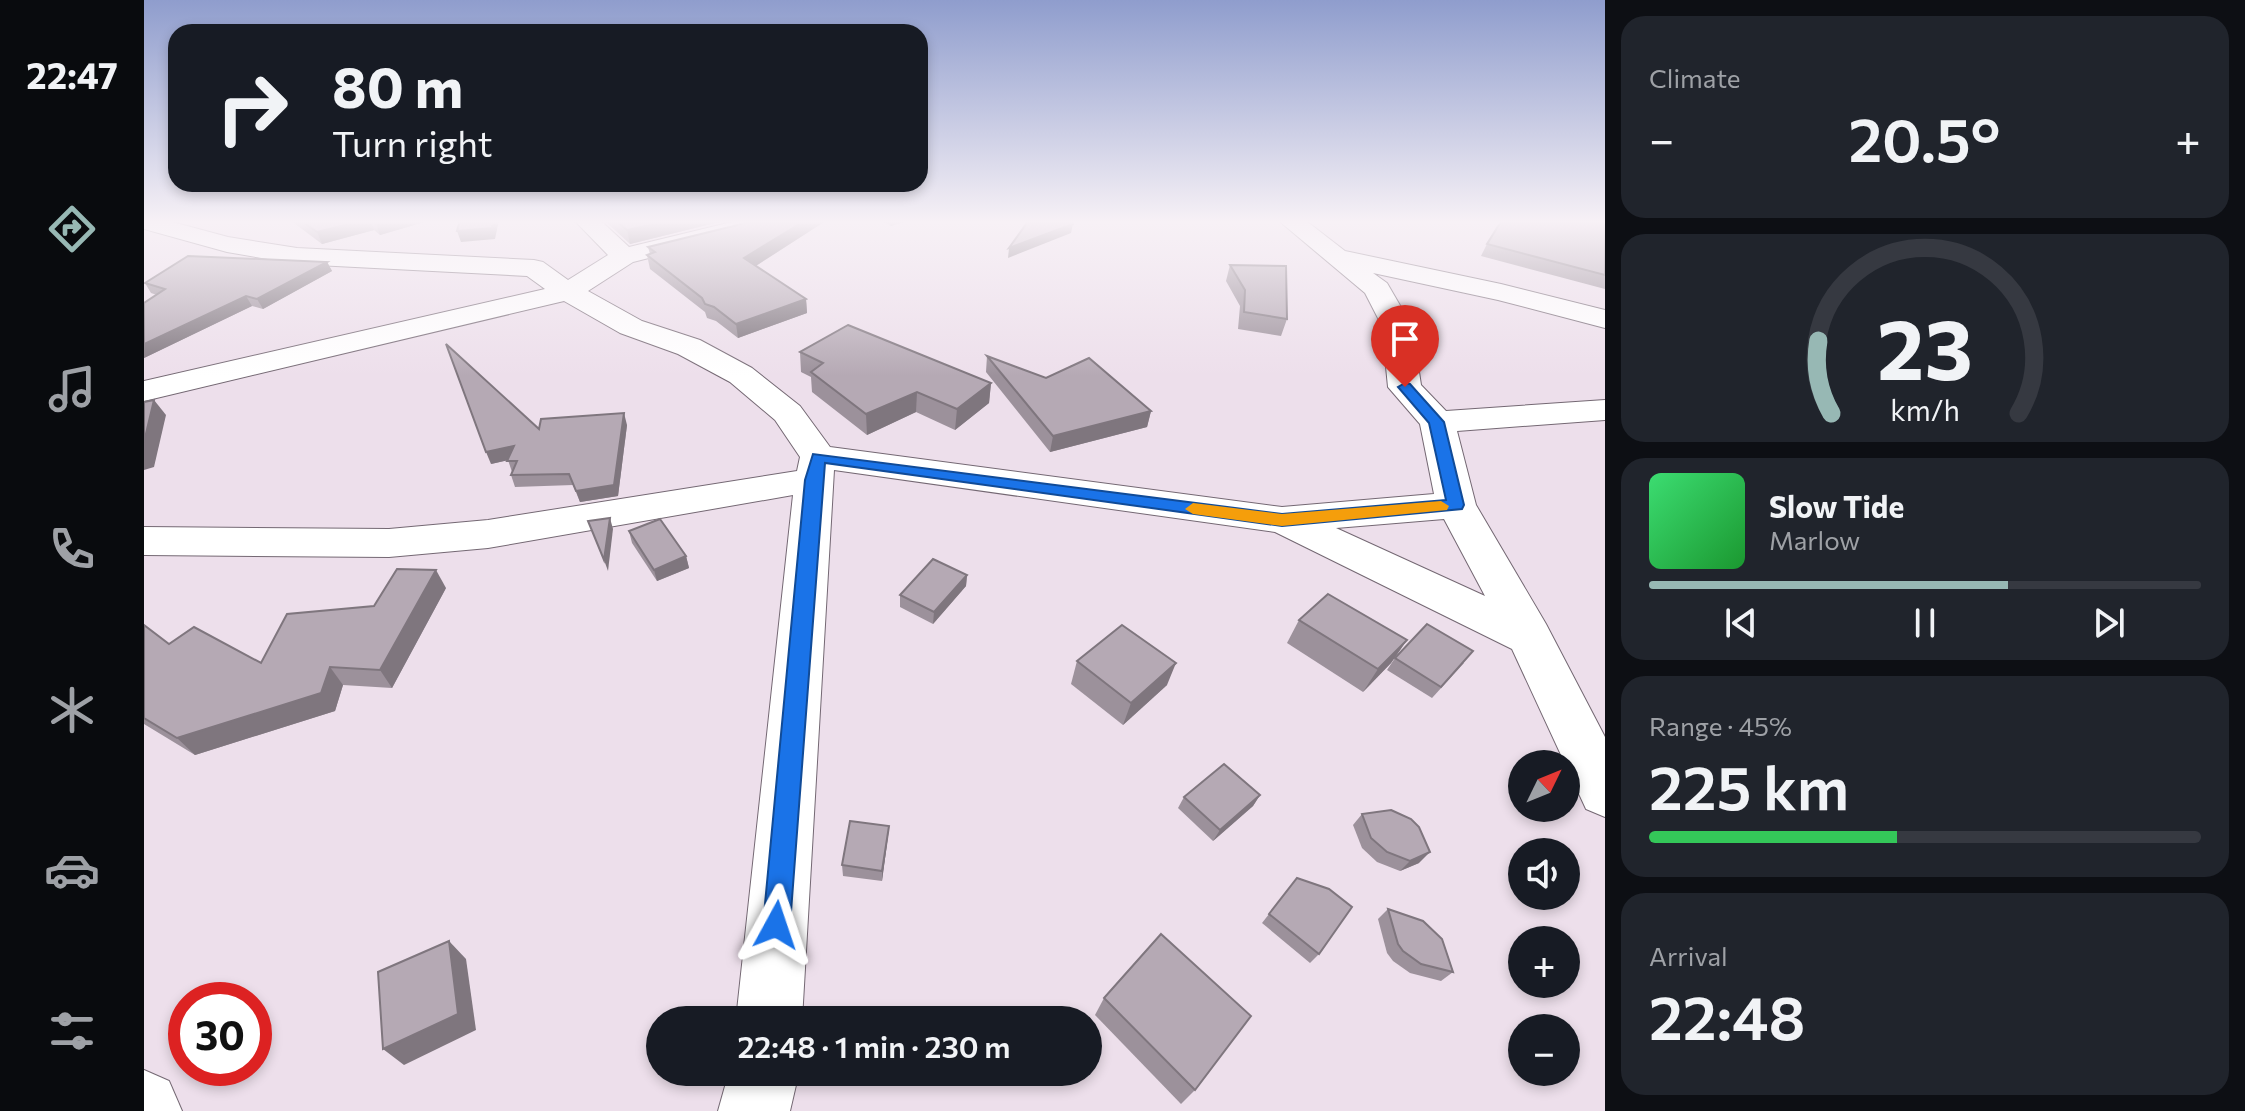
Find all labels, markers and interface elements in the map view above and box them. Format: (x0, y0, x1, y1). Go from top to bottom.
text: 80 m (332, 51, 463, 120)
text: 22:47 (26, 52, 118, 96)
icon: right (200, 56, 304, 160)
text: Climate (1649, 62, 1741, 93)
text: 20.5° (1849, 101, 2001, 174)
text: − (1649, 111, 1674, 165)
text: + (2175, 111, 2201, 165)
text: Turn right (332, 120, 493, 164)
icon: directions (44, 201, 100, 257)
text: 23 (1877, 294, 1973, 396)
pin (1371, 305, 1439, 387)
icon: arrive (1383, 317, 1427, 361)
icon: music (44, 361, 100, 417)
text: km/h (1890, 392, 1960, 427)
text: Slow Tide (1769, 487, 1904, 524)
icon: phone (44, 521, 100, 577)
text: Marlow (1769, 524, 1860, 555)
icon: previous (1719, 601, 1763, 645)
icon: pause (1903, 601, 1947, 645)
icon: next (2087, 601, 2131, 645)
icon: climate (44, 682, 100, 738)
text: Range · 45% (1649, 710, 1792, 741)
text: 225 km (1649, 749, 1849, 822)
north arrow (1508, 750, 1580, 822)
map controls (1508, 750, 1580, 1086)
button: sound (1508, 838, 1580, 910)
icon: car (44, 842, 100, 898)
position arrow (734, 883, 818, 967)
button: + (1508, 926, 1580, 998)
text: Arrival (1649, 940, 1728, 971)
text: 22:48 (1649, 979, 1805, 1052)
speed limit sign: 30 (168, 982, 272, 1086)
icon: filters (44, 1003, 100, 1059)
button: − (1508, 1014, 1580, 1086)
text: 22:48 · 1 min · 230 m (737, 1027, 1011, 1064)

